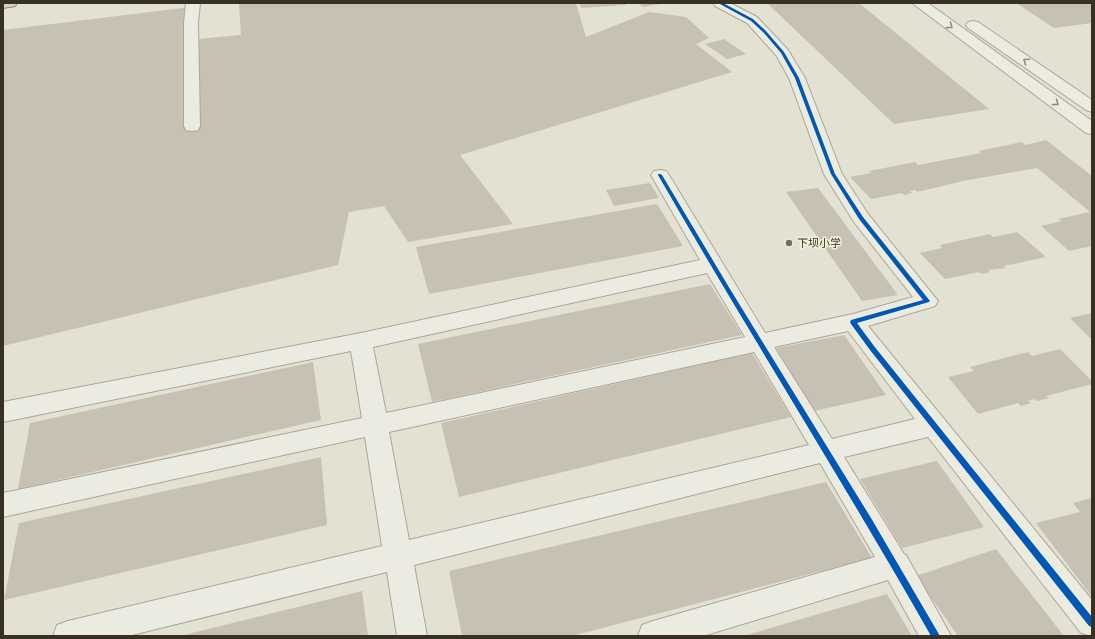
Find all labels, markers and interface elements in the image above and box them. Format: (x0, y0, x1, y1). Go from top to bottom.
one-way arrow (946, 21, 953, 28)
one-way arrow (1023, 59, 1030, 66)
one-way arrow (1051, 98, 1058, 105)
place label: 下坝小学 (797, 236, 841, 251)
marker: 下坝小学 (784, 238, 794, 248)

